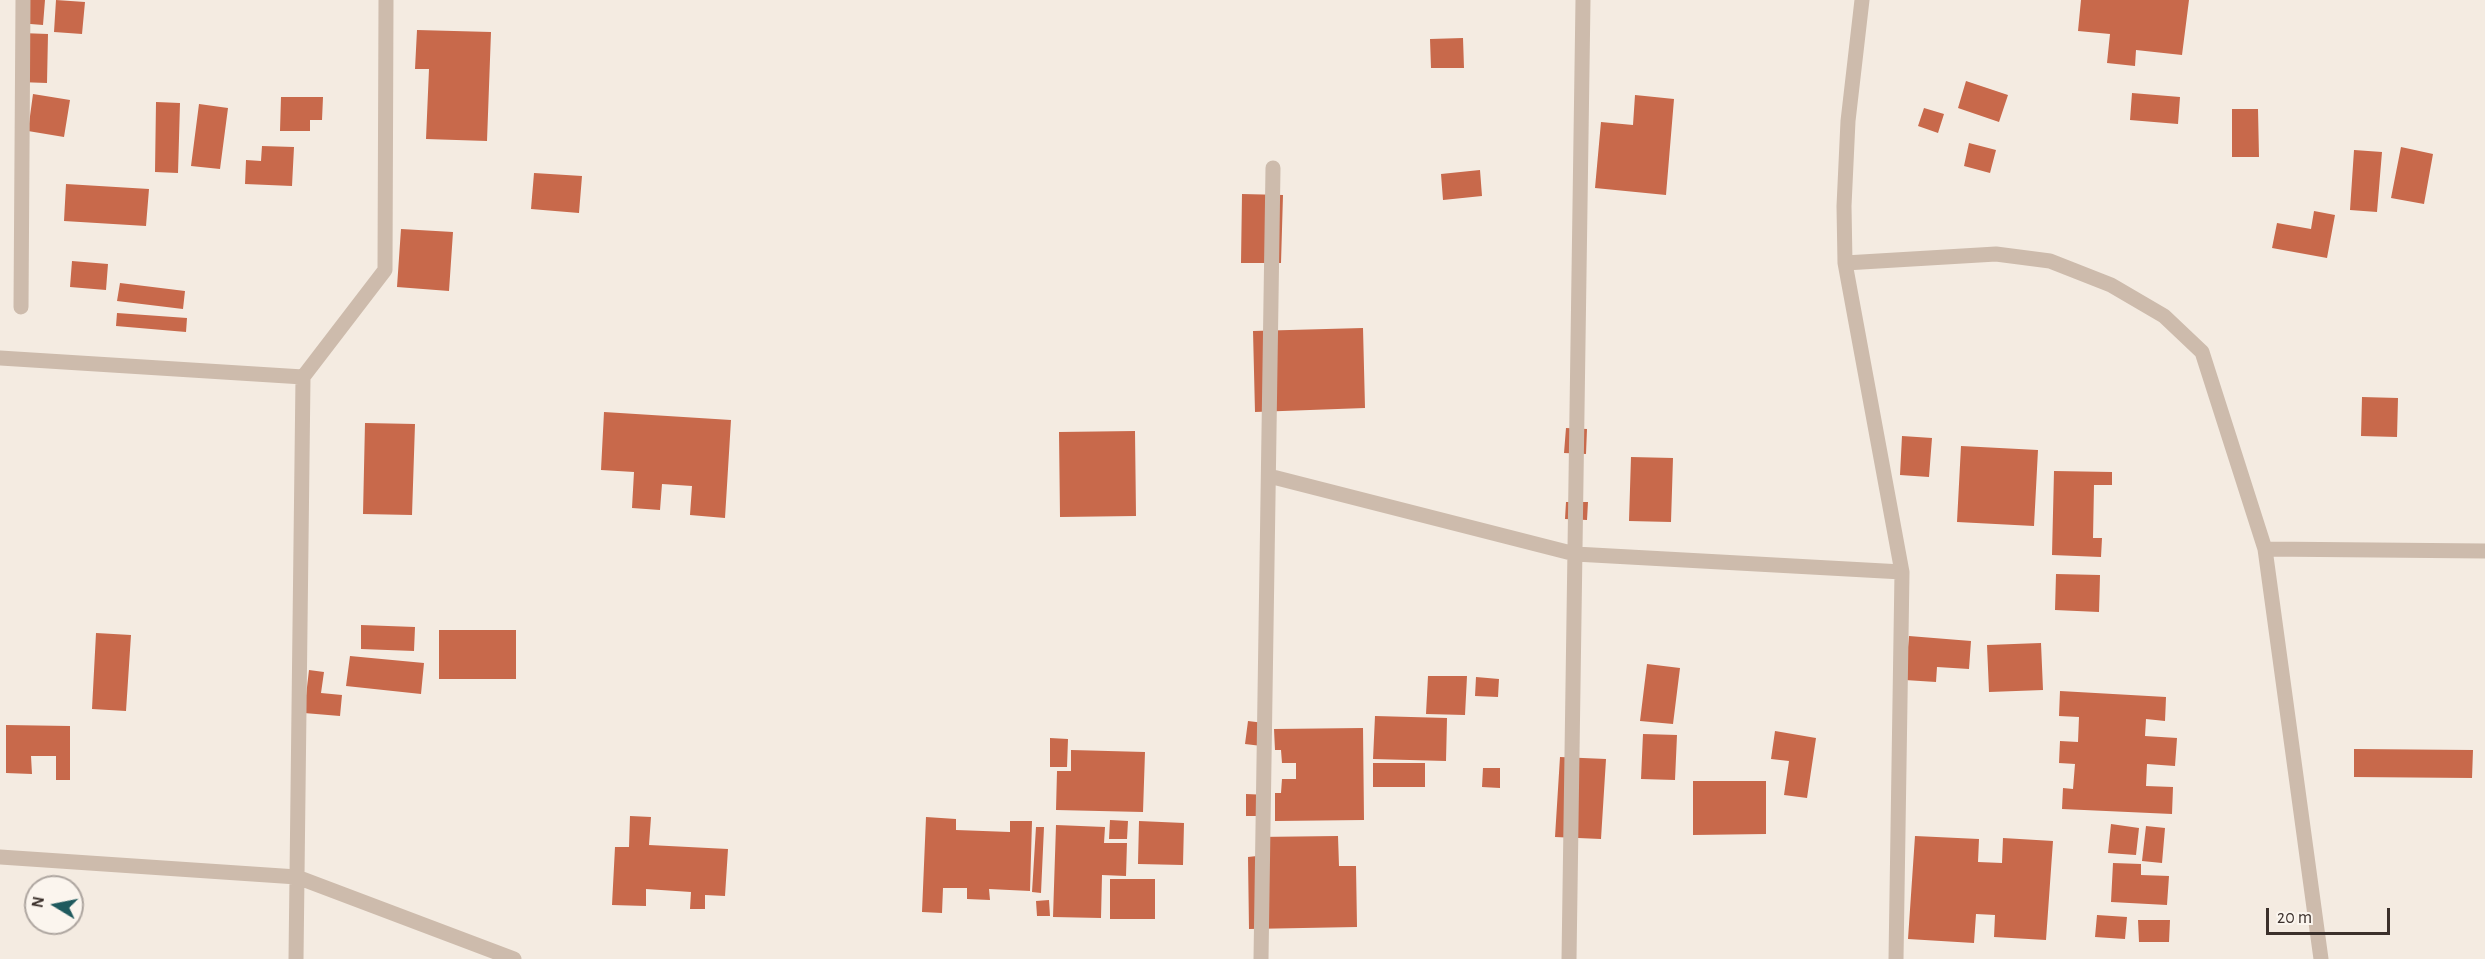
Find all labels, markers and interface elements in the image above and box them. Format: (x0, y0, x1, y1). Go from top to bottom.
north arrow (24, 875, 84, 935)
text: N (29, 895, 47, 909)
scale bar (2269, 896, 2394, 934)
text: 20 m (2277, 909, 2312, 927)

